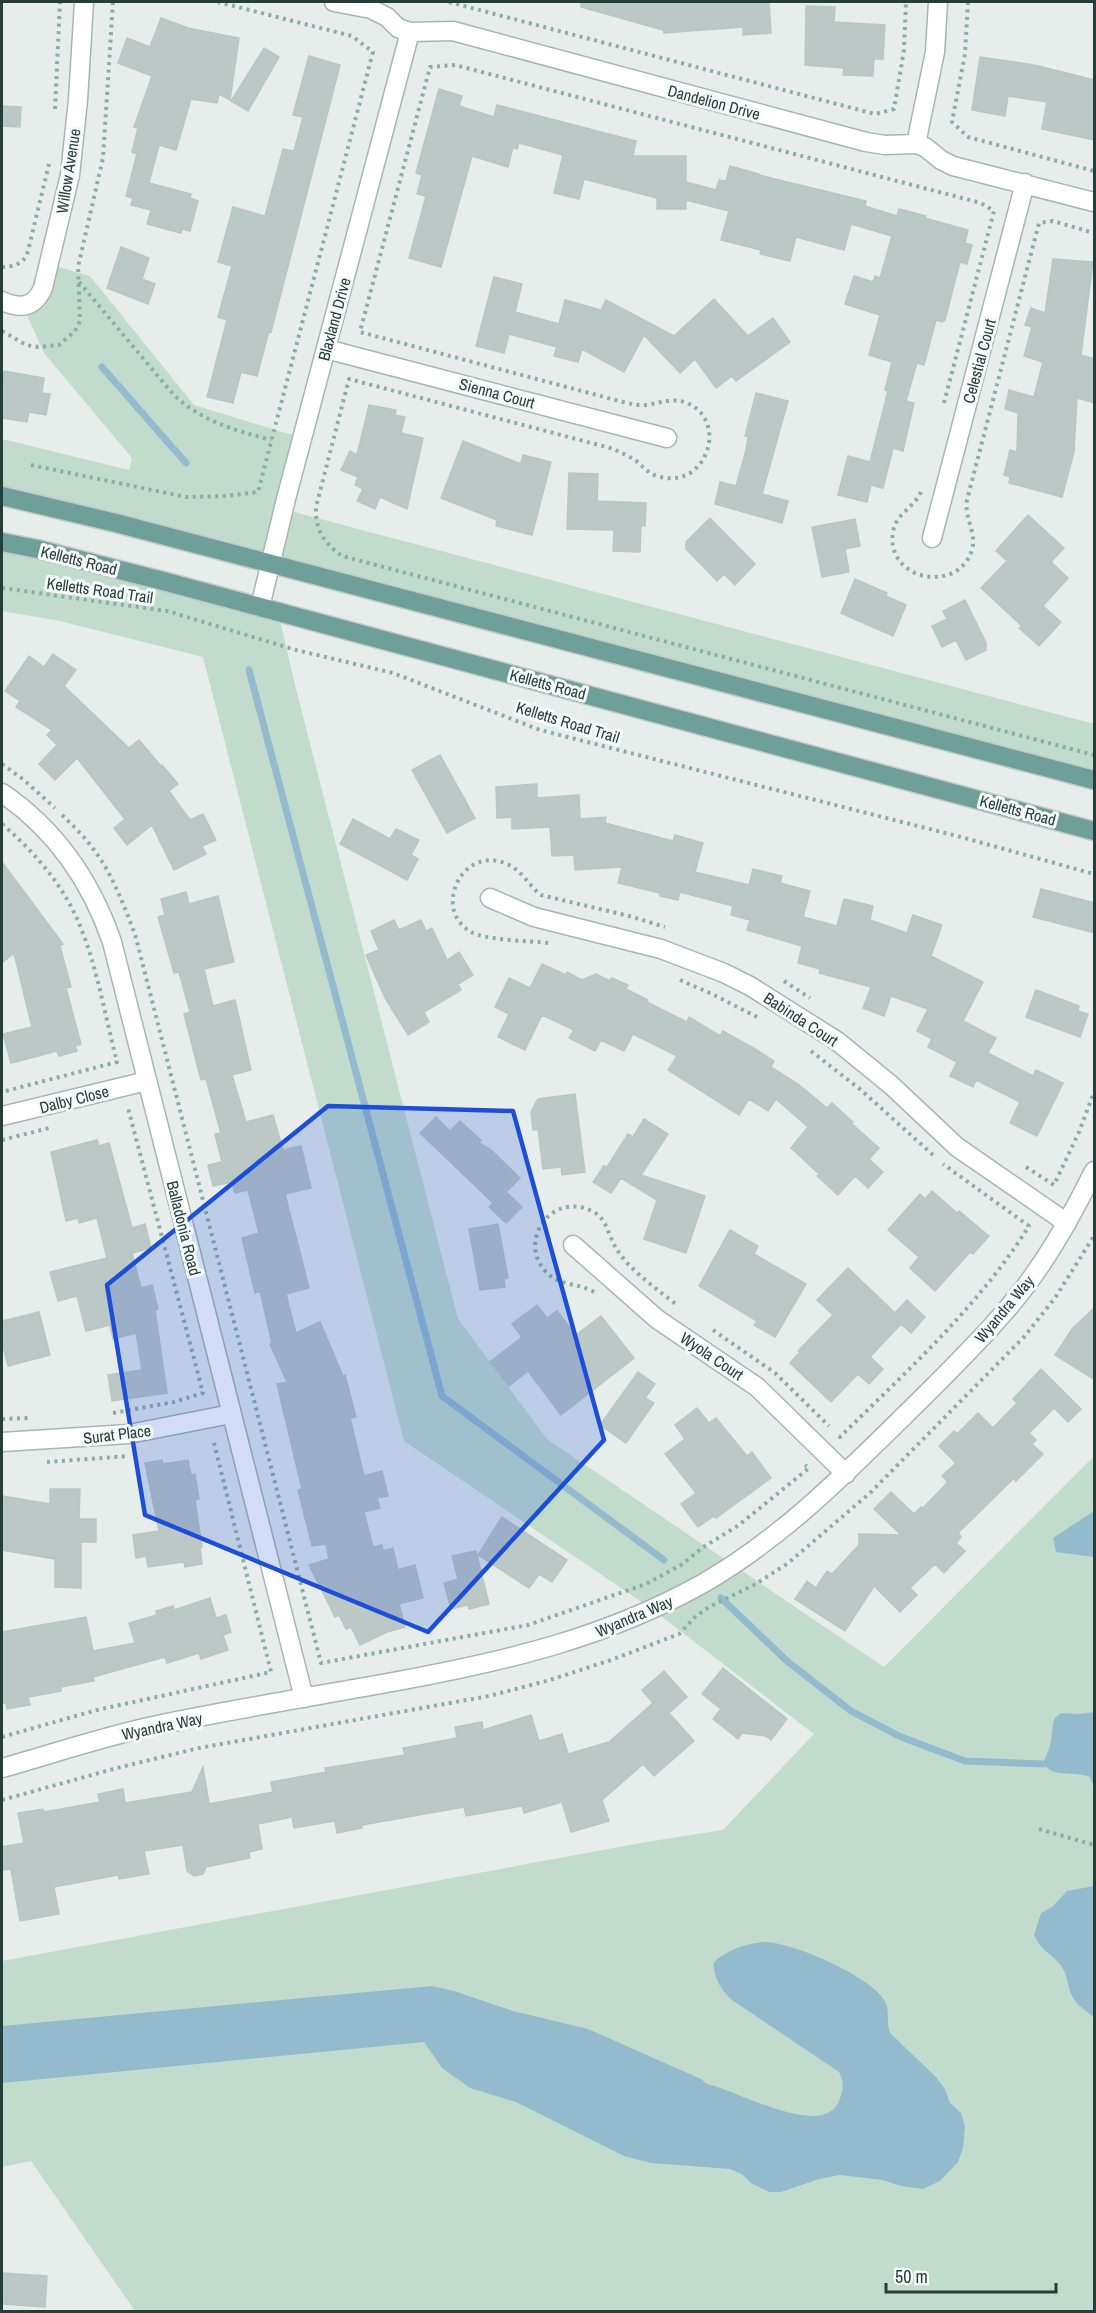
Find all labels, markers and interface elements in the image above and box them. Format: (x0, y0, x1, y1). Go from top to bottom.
street label: Dandelion Drive (665, 79, 763, 125)
street label: Willow Avenue (50, 127, 86, 215)
street label: Blaxland Drive (312, 275, 356, 363)
street label: Celestial Court (957, 316, 1001, 406)
street label: Sienna Court (457, 372, 538, 414)
street label: Kelletts Road (38, 540, 120, 580)
street label: Kelletts Road Trail (45, 572, 155, 608)
street label: Kelletts Road (507, 663, 589, 705)
street label: Kelletts Road Trail (514, 696, 623, 748)
street label: Kelletts Road (977, 789, 1059, 831)
street label: Babinda Court (760, 987, 843, 1051)
street label: Dalby Close (37, 1080, 111, 1118)
street label: Balladonia Road (162, 1178, 206, 1278)
street label: Wyandra Way (969, 1270, 1039, 1347)
street label: Wyola Court (676, 1327, 748, 1385)
street label: Surat Place (82, 1419, 152, 1449)
street label: Wyandra Way (592, 1590, 676, 1642)
street label: Wyandra Way (120, 1707, 205, 1745)
scale bar (886, 2256, 1056, 2294)
text: 50 m (895, 2264, 928, 2289)

